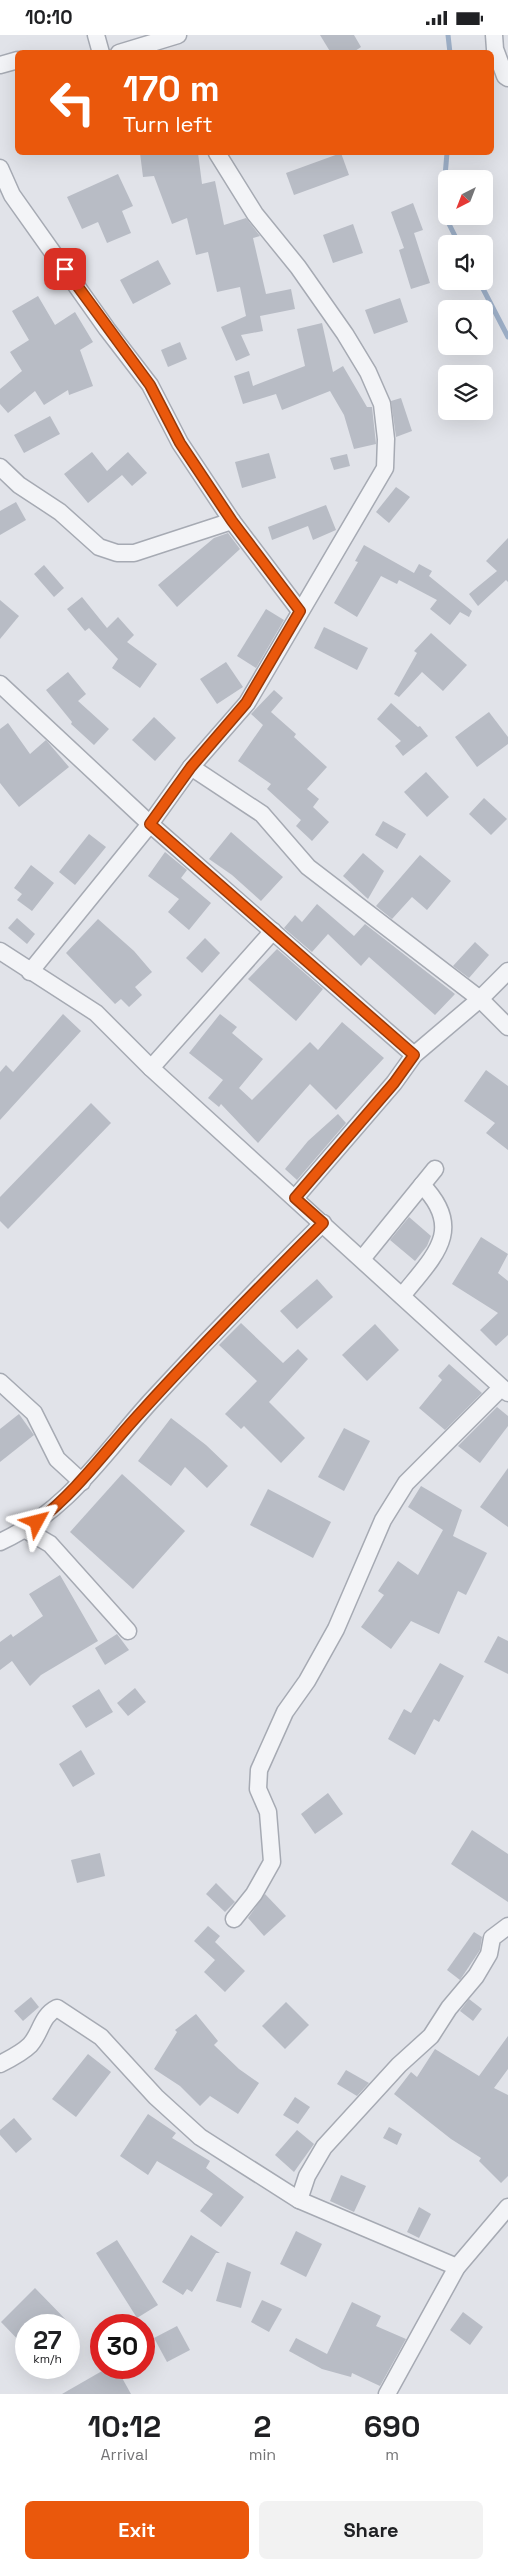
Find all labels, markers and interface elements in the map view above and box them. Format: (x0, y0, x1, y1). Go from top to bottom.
text: 10:10 (25, 5, 72, 30)
text: 170 m (123, 67, 220, 111)
icon: left (40, 70, 105, 135)
text: Turn left (123, 110, 213, 138)
north arrow (438, 170, 492, 225)
map controls (438, 170, 493, 420)
button: sound (438, 235, 493, 290)
pin (44, 248, 86, 290)
icon: arrive (51, 255, 79, 283)
button: search (438, 300, 493, 355)
button: layers (438, 365, 493, 420)
position arrow (10, 1495, 62, 1547)
speed limit sign: 30 (90, 2314, 155, 2379)
text: 27 (33, 2324, 62, 2356)
text: km/h (33, 2351, 62, 2367)
text: 10:12 (88, 2407, 161, 2446)
text: 2 (253, 2407, 271, 2446)
text: 690 (364, 2407, 420, 2446)
text: Arrival (101, 2444, 148, 2465)
text: min (249, 2444, 276, 2465)
text: m (385, 2444, 399, 2465)
button: Exit (25, 2501, 249, 2559)
button: Share (259, 2501, 483, 2559)

